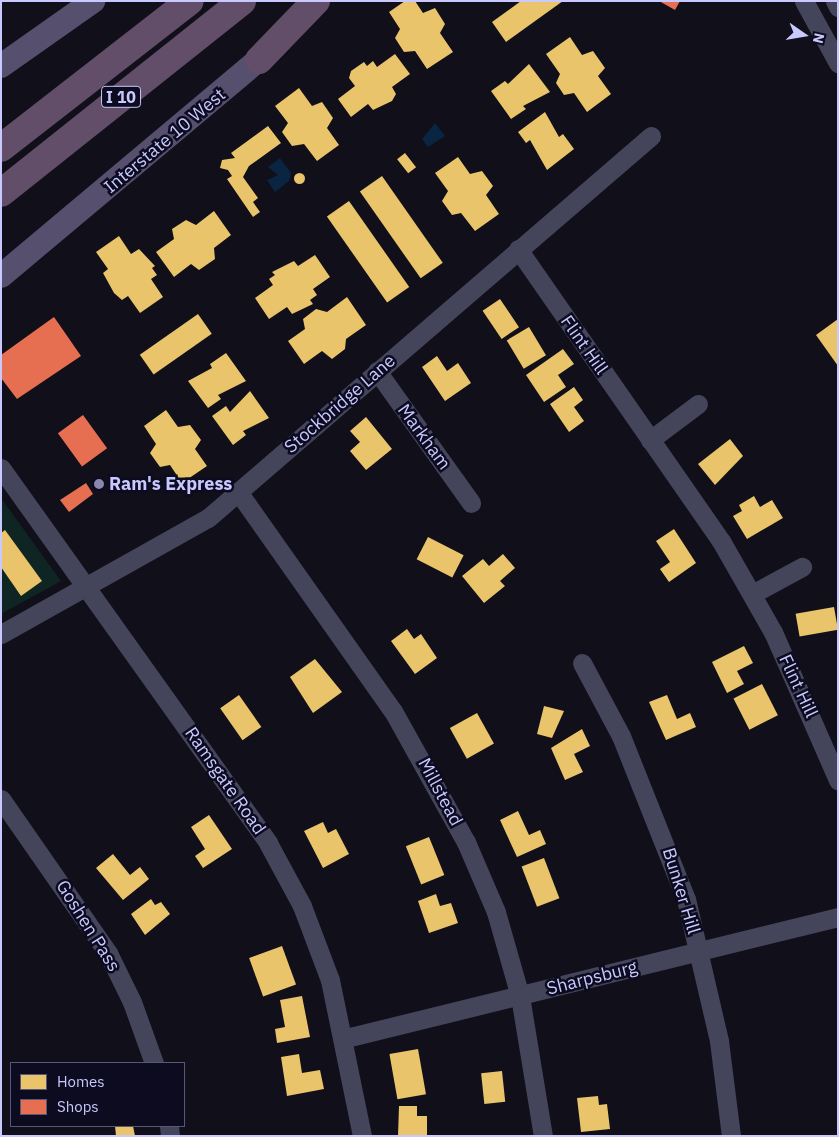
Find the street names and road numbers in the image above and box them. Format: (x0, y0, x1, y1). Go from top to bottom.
street label: Interstate 10 West (100, 84, 230, 198)
road number: I 10 (101, 84, 141, 110)
street label: Flint Hill (556, 311, 612, 379)
street label: Stockbridge Lane (280, 350, 400, 458)
street label: Markham (393, 400, 455, 474)
street label: Flint Hill (774, 651, 822, 721)
street label: Ramsgate Road (180, 723, 270, 839)
street label: Millstead (413, 754, 467, 830)
street label: Bunker Hill (658, 845, 704, 937)
street label: Goshen Pass (51, 876, 125, 976)
street label: Sharpsburg (545, 956, 639, 1000)

